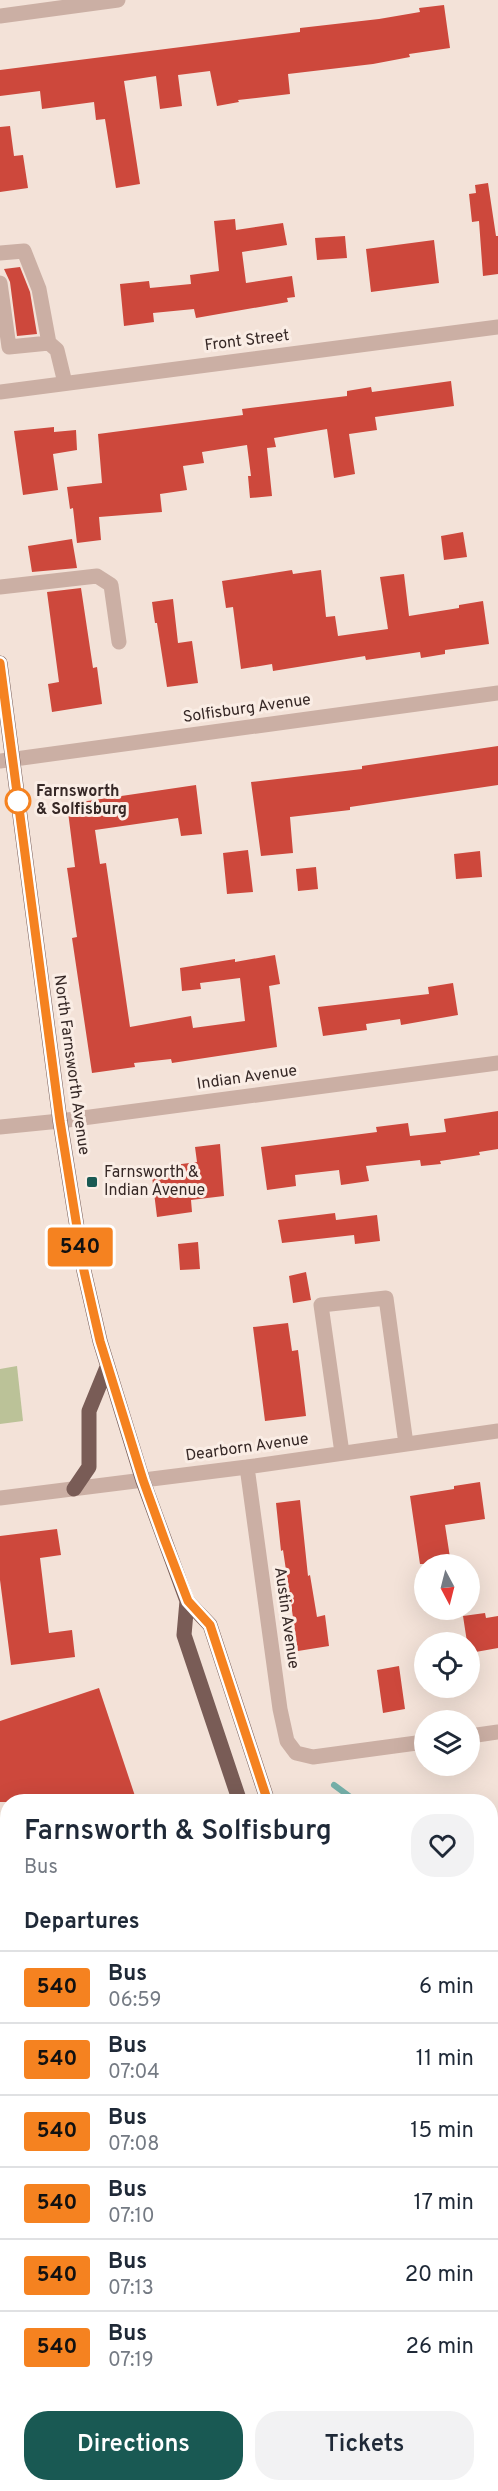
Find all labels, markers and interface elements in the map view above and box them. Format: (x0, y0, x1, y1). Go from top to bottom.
street label: Front Street (204, 326, 290, 356)
street label: Solfisburg Avenue (182, 690, 312, 728)
place label: Farnsworth & Solfisburg (36, 782, 127, 820)
marker: Farnsworth & Solfisburg (5, 788, 31, 814)
street label: North Farnsworth Avenue (48, 974, 94, 1156)
street label: Indian Avenue (196, 1061, 298, 1095)
place label: Farnsworth & Indian Avenue (104, 1163, 205, 1201)
marker: Farnsworth & Indian Avenue (85, 1175, 99, 1189)
line badge: 540 (46, 1228, 115, 1266)
text: 540 (60, 1234, 100, 1261)
street label: Dearborn Avenue (184, 1429, 310, 1467)
north arrow (414, 1554, 480, 1620)
map controls (414, 1554, 480, 1776)
street label: Austin Avenue (269, 1566, 303, 1670)
button: locate (414, 1632, 480, 1698)
button: layers (414, 1710, 480, 1776)
text: Farnsworth & Solfisburg (24, 1814, 332, 1850)
button: heart (411, 1814, 474, 1877)
text: Bus (24, 1855, 58, 1881)
text: Departures (24, 1909, 140, 1936)
text: Bus (108, 1961, 147, 1988)
text: 540 (37, 1974, 77, 2001)
text: 6 min (419, 1974, 474, 2001)
text: 06:59 (108, 1988, 161, 2014)
text: Bus (108, 2033, 147, 2060)
text: 540 (37, 2046, 77, 2073)
text: 11 min (416, 2046, 474, 2073)
text: 07:04 (108, 2060, 160, 2086)
text: Bus (108, 2105, 147, 2132)
text: 540 (37, 2118, 77, 2145)
text: 15 min (410, 2118, 474, 2145)
text: 07:08 (108, 2132, 159, 2158)
text: Bus (108, 2177, 147, 2204)
text: 540 (37, 2190, 77, 2217)
text: 17 min (414, 2190, 474, 2217)
text: 07:10 (108, 2204, 155, 2230)
text: Bus (108, 2249, 147, 2276)
text: 540 (37, 2262, 77, 2289)
text: 20 min (405, 2262, 474, 2289)
text: 07:13 (108, 2276, 154, 2302)
text: Bus (108, 2321, 147, 2348)
text: 540 (37, 2334, 77, 2361)
text: 26 min (406, 2334, 474, 2361)
text: 07:19 (108, 2348, 154, 2374)
button: Directions (24, 2411, 243, 2480)
button: Tickets (255, 2411, 474, 2480)

